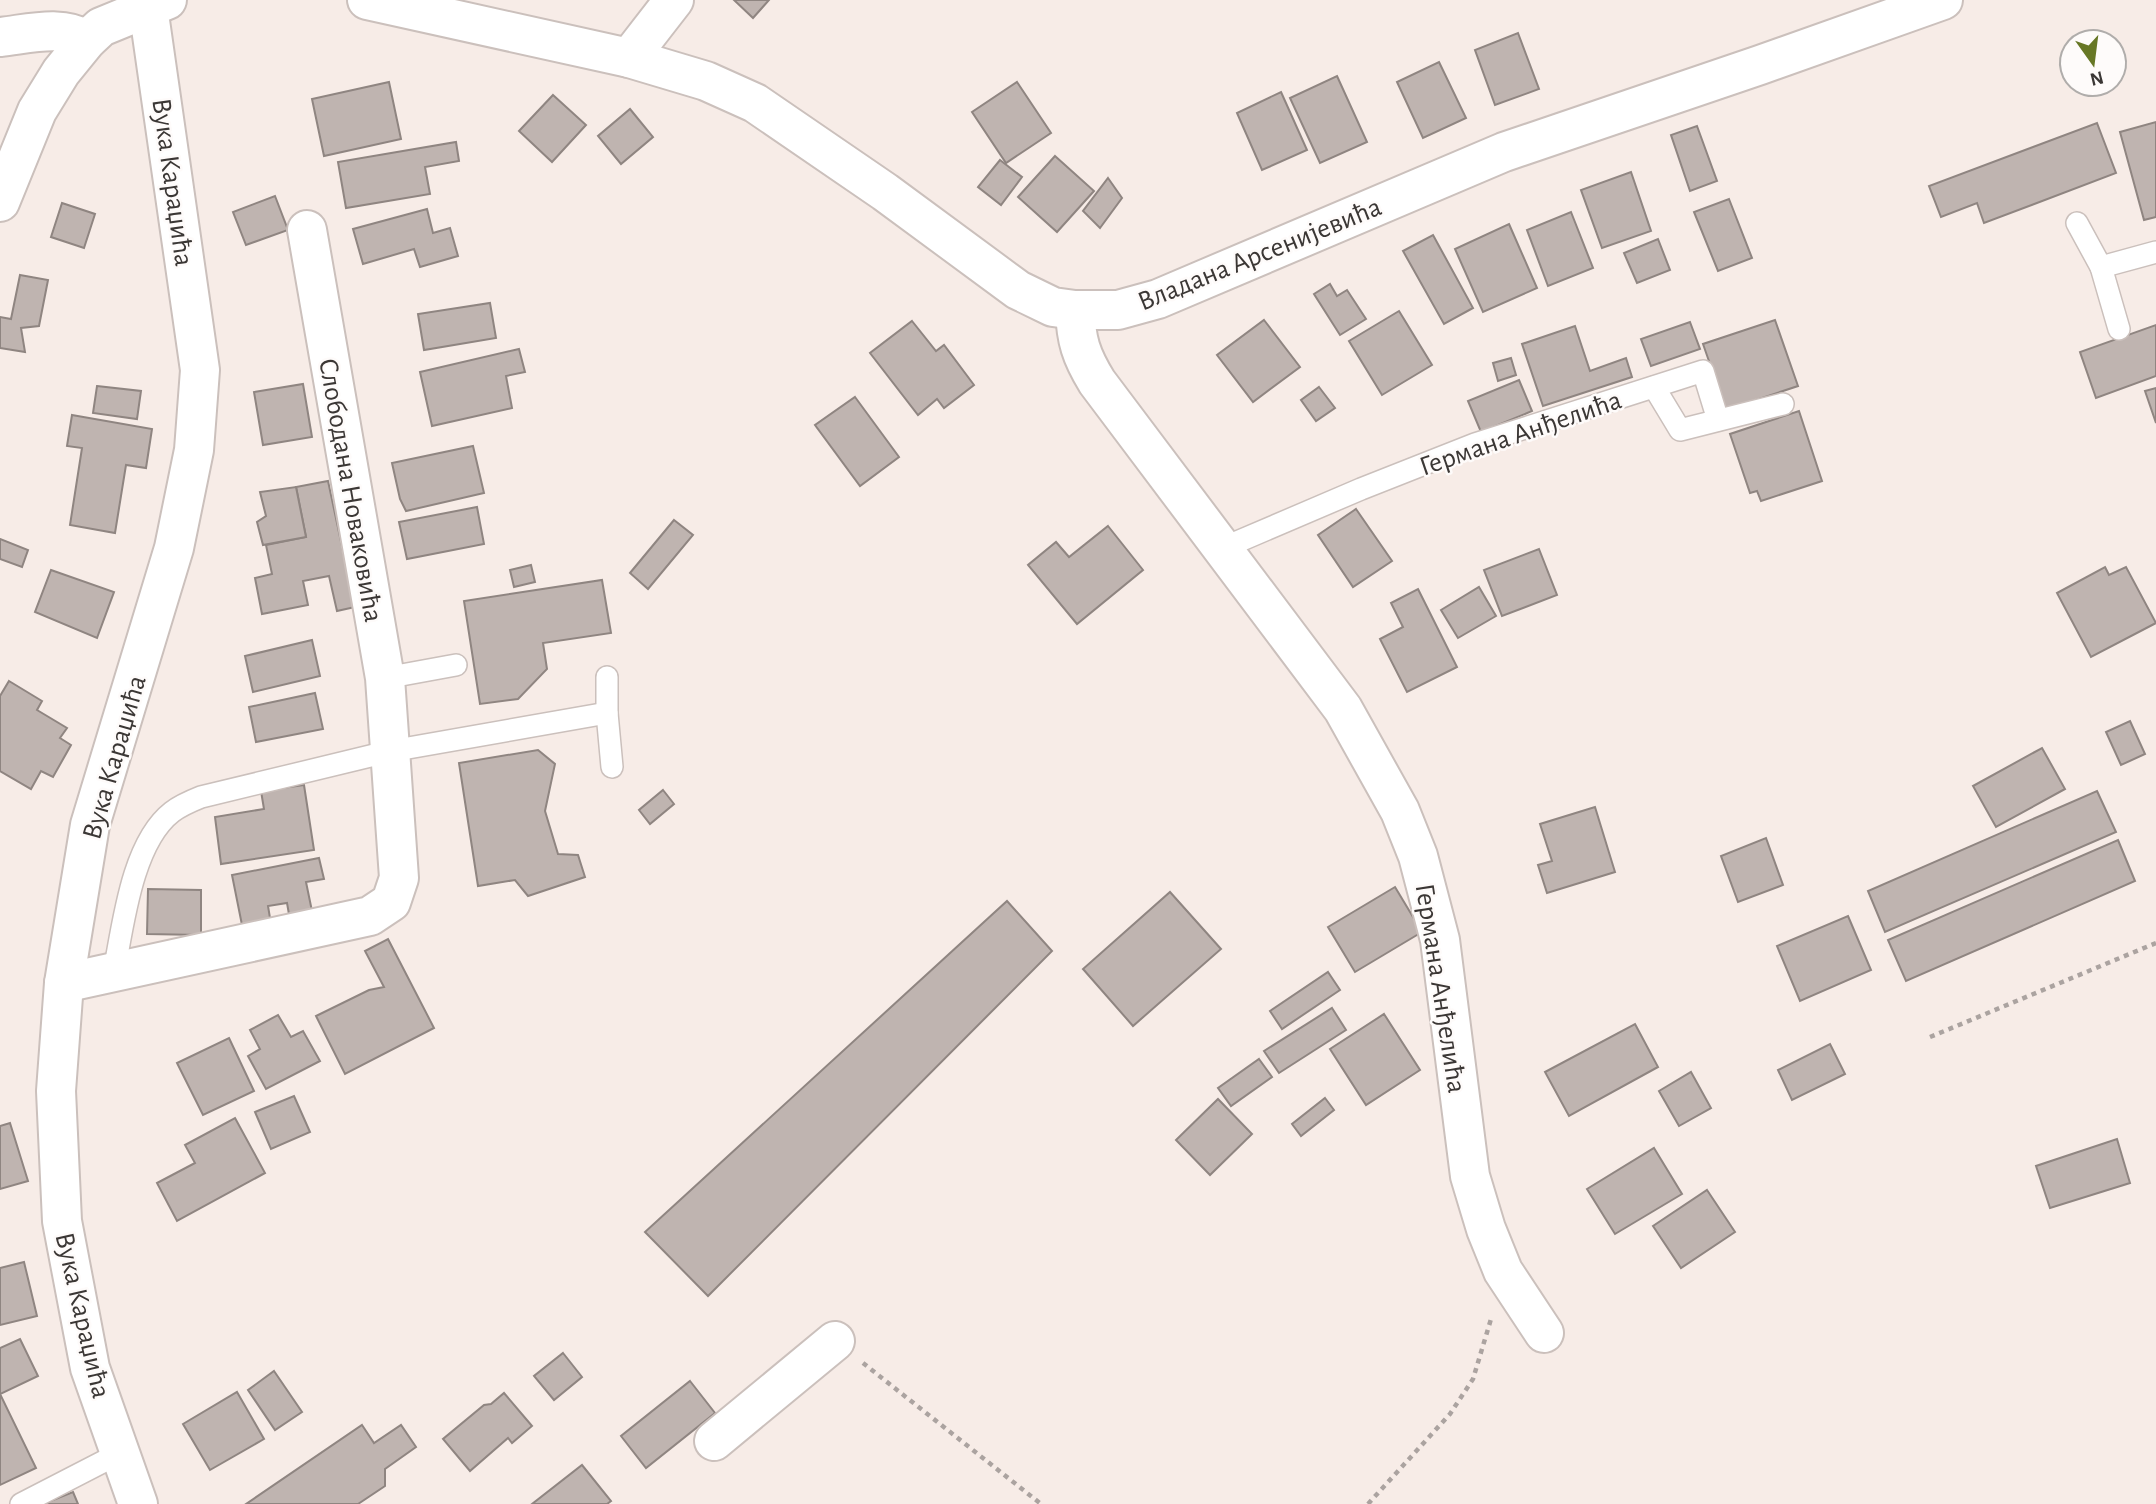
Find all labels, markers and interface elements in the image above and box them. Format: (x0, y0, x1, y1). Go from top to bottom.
north arrow (2058, 28, 2128, 98)
text: N (2088, 67, 2105, 89)
street label: Вука Караџића (146, 96, 198, 268)
street label: Владана Арсенијевића (1134, 193, 1386, 317)
street label: Слободана Новаковића (313, 356, 387, 625)
street label: Германа Анђелића (1416, 386, 1626, 482)
street label: Вука Караџића (78, 672, 152, 843)
street label: Германа Анђелића (1410, 882, 1470, 1095)
street label: Вука Караџића (49, 1230, 115, 1401)

